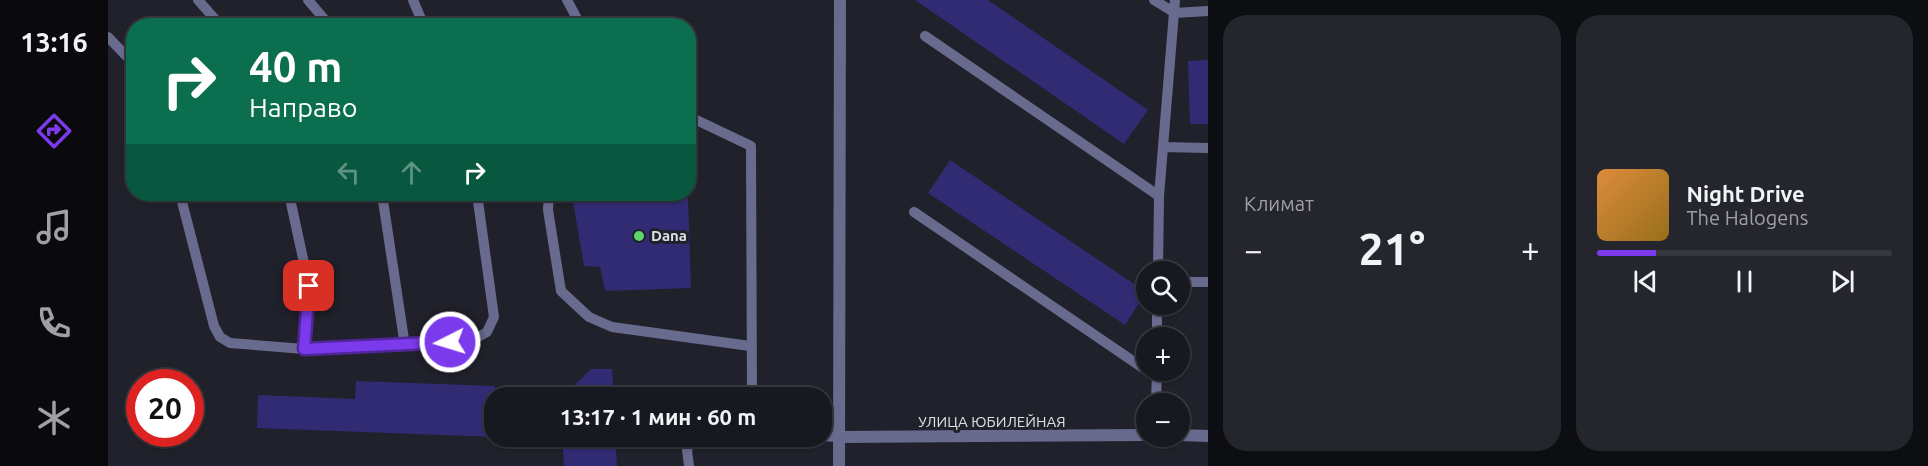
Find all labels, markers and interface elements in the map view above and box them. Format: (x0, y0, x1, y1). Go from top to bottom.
text: 13:16 (20, 27, 88, 57)
icon: right (150, 42, 228, 120)
text: 40 m (249, 43, 343, 90)
text: Направо (249, 92, 358, 122)
icon: directions (33, 110, 75, 152)
icon: left (332, 156, 365, 189)
icon: ahead (395, 156, 428, 189)
icon: right (458, 156, 491, 189)
text: Night Drive (1687, 181, 1805, 206)
text: Климат (1244, 192, 1314, 215)
icon: music (33, 206, 75, 248)
text: The Halogens (1687, 206, 1808, 229)
text: 21° (1358, 223, 1425, 274)
place label: Dana (651, 227, 687, 244)
marker: Dana (632, 229, 646, 243)
text: − (1244, 231, 1263, 268)
text: + (1521, 231, 1540, 268)
pin (283, 260, 334, 311)
map controls (1136, 261, 1190, 447)
button: search (1136, 261, 1190, 315)
icon: previous (1629, 265, 1662, 298)
icon: pause (1728, 265, 1761, 298)
icon: next (1826, 265, 1859, 298)
icon: arrive (292, 269, 325, 302)
icon: phone (33, 302, 75, 344)
position arrow (418, 310, 482, 374)
button: + (1136, 327, 1190, 381)
speed limit sign: 20 (126, 369, 204, 447)
button: − (1136, 393, 1190, 447)
icon: climate (33, 397, 75, 439)
text: 13:17 · 1 мин · 60 m (560, 404, 756, 429)
street label: УЛИЦА ЮБИЛЕЙНАЯ (918, 413, 1066, 430)

